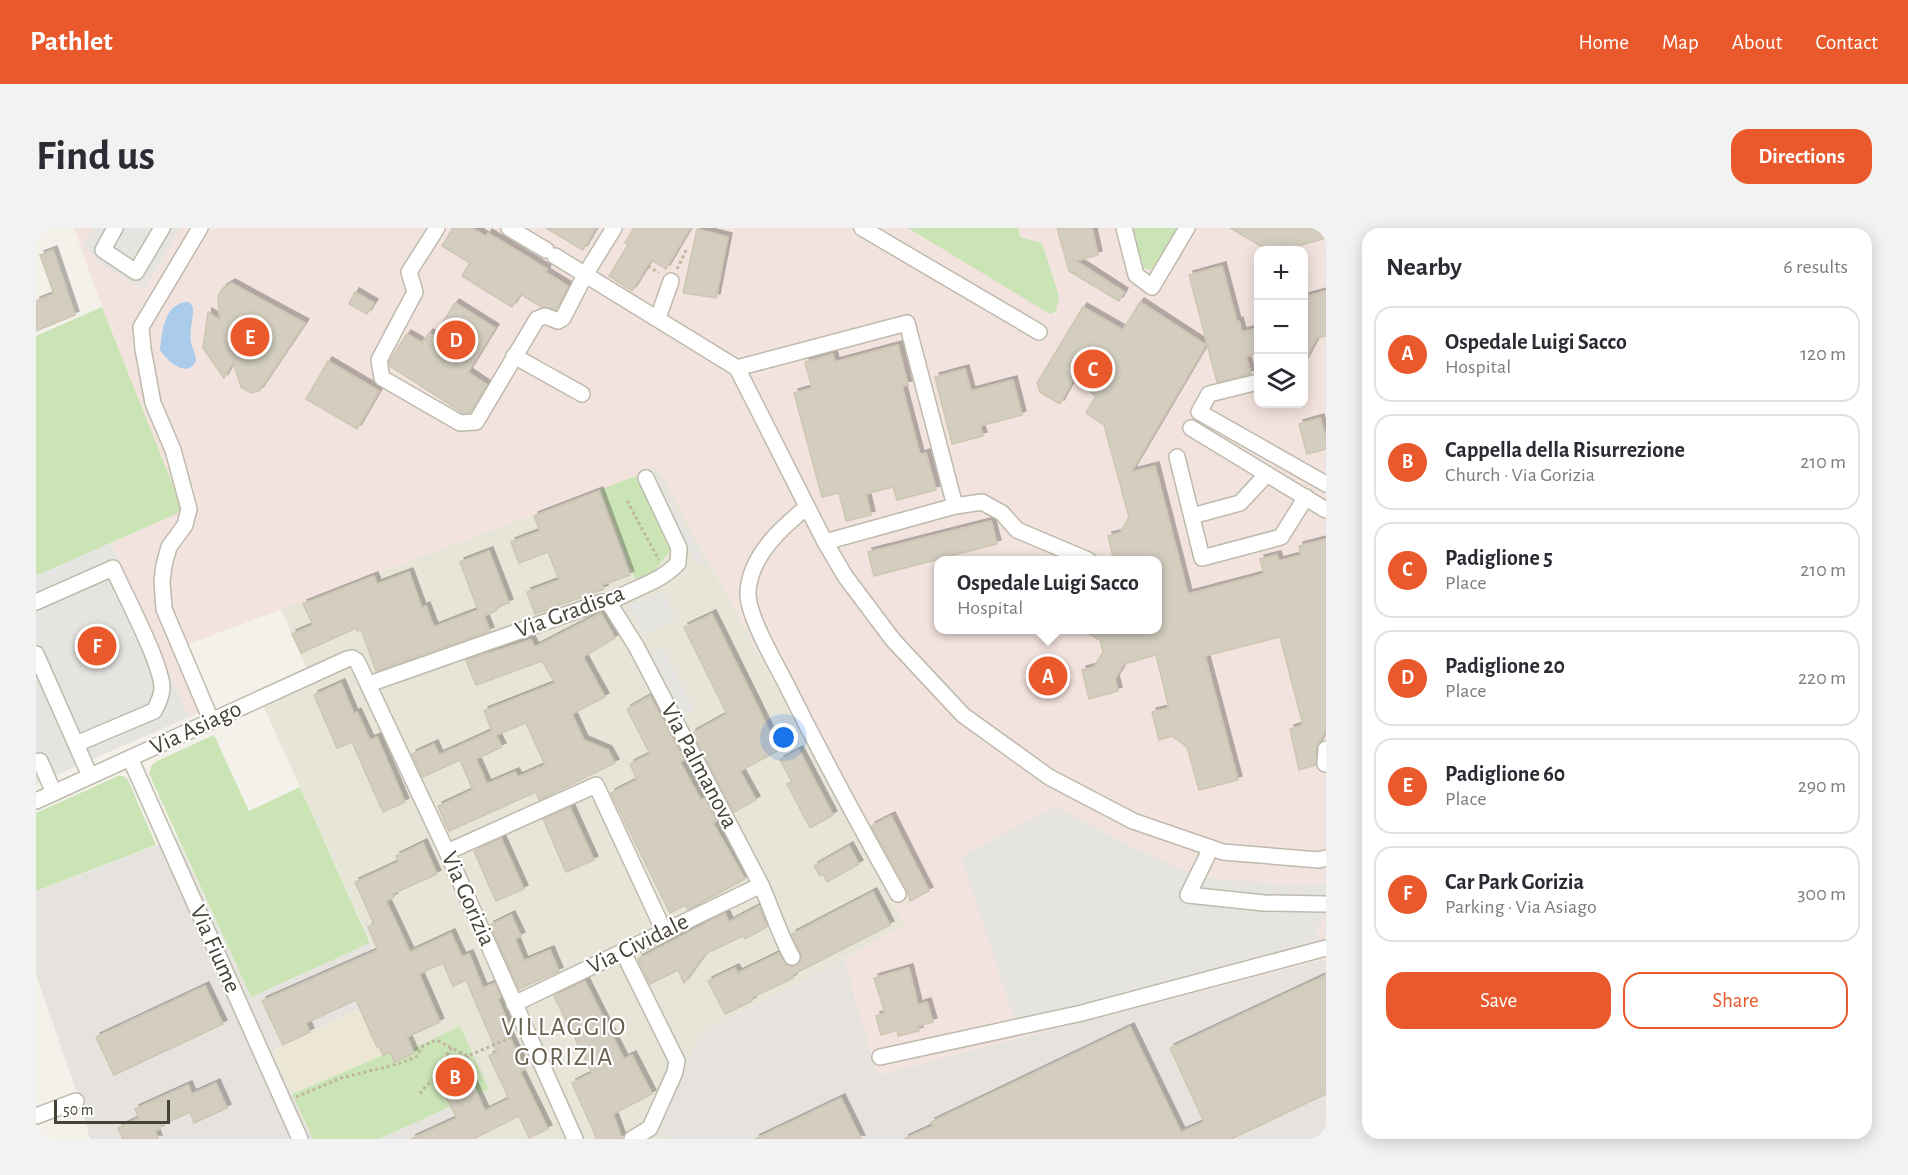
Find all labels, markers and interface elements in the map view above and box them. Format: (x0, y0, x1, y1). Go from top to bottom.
text: Pathlet (30, 28, 113, 56)
text: Home (1578, 32, 1629, 53)
text: Map (1662, 32, 1699, 53)
text: About (1732, 32, 1782, 53)
text: Contact (1815, 32, 1878, 53)
button: Directions (1731, 129, 1872, 184)
text: Find us (36, 135, 155, 177)
map controls (1254, 246, 1308, 408)
button: + (1254, 246, 1308, 300)
text: Nearby (1386, 254, 1462, 280)
text: 6 results (1783, 257, 1848, 277)
button: − (1254, 300, 1308, 354)
pin: E (230, 314, 270, 360)
pin: D (436, 318, 476, 362)
text: Ospedale Luigi Sacco (1445, 331, 1627, 353)
text: A (1402, 344, 1414, 364)
text: 120 m (1800, 344, 1846, 364)
pin: C (1074, 346, 1112, 392)
button: layers (1254, 354, 1308, 408)
text: Hospital (1445, 357, 1511, 377)
text: Cappella della Risurrezione (1445, 439, 1685, 461)
text: B (1402, 452, 1413, 472)
text: 210 m (1800, 452, 1846, 472)
text: Church · Via Gorizia (1445, 465, 1595, 485)
text: Padiglione 5 (1445, 547, 1553, 569)
popup (934, 556, 1162, 634)
text: C (1402, 560, 1413, 580)
text: 210 m (1800, 560, 1846, 580)
text: Ospedale Luigi Sacco (957, 572, 1139, 594)
text: Place (1445, 573, 1486, 593)
street label: Via Gradisca (512, 581, 628, 643)
text: Hospital (957, 598, 1023, 618)
pin: F (78, 624, 116, 668)
pin: A (1028, 654, 1068, 698)
text: Padiglione 20 (1445, 655, 1565, 677)
text: D (1401, 668, 1414, 688)
text: 220 m (1798, 668, 1846, 688)
text: Place (1445, 681, 1486, 701)
street label: Via Asiago (147, 697, 245, 759)
street label: Via Palmanova (656, 699, 742, 833)
your location (769, 723, 798, 752)
text: Padiglione 60 (1445, 763, 1565, 785)
text: E (1402, 776, 1413, 796)
text: 290 m (1798, 776, 1846, 796)
text: Place (1445, 789, 1486, 809)
street label: Via Gorizia (437, 848, 499, 950)
text: Car Park Gorizia (1445, 871, 1584, 893)
text: F (1403, 884, 1412, 904)
text: 300 m (1797, 884, 1846, 904)
text: Parking · Via Asiago (1445, 897, 1597, 917)
street label: Via Fiume (185, 902, 245, 996)
street label: Via Cividale (584, 909, 692, 979)
button: Save (1386, 972, 1611, 1029)
button: Share (1623, 972, 1848, 1029)
district label: VILLAGGIO GORIZIA (501, 1014, 627, 1070)
pin: B (436, 1054, 474, 1100)
scale bar (54, 1097, 170, 1124)
text: 50 m (63, 1102, 94, 1118)

